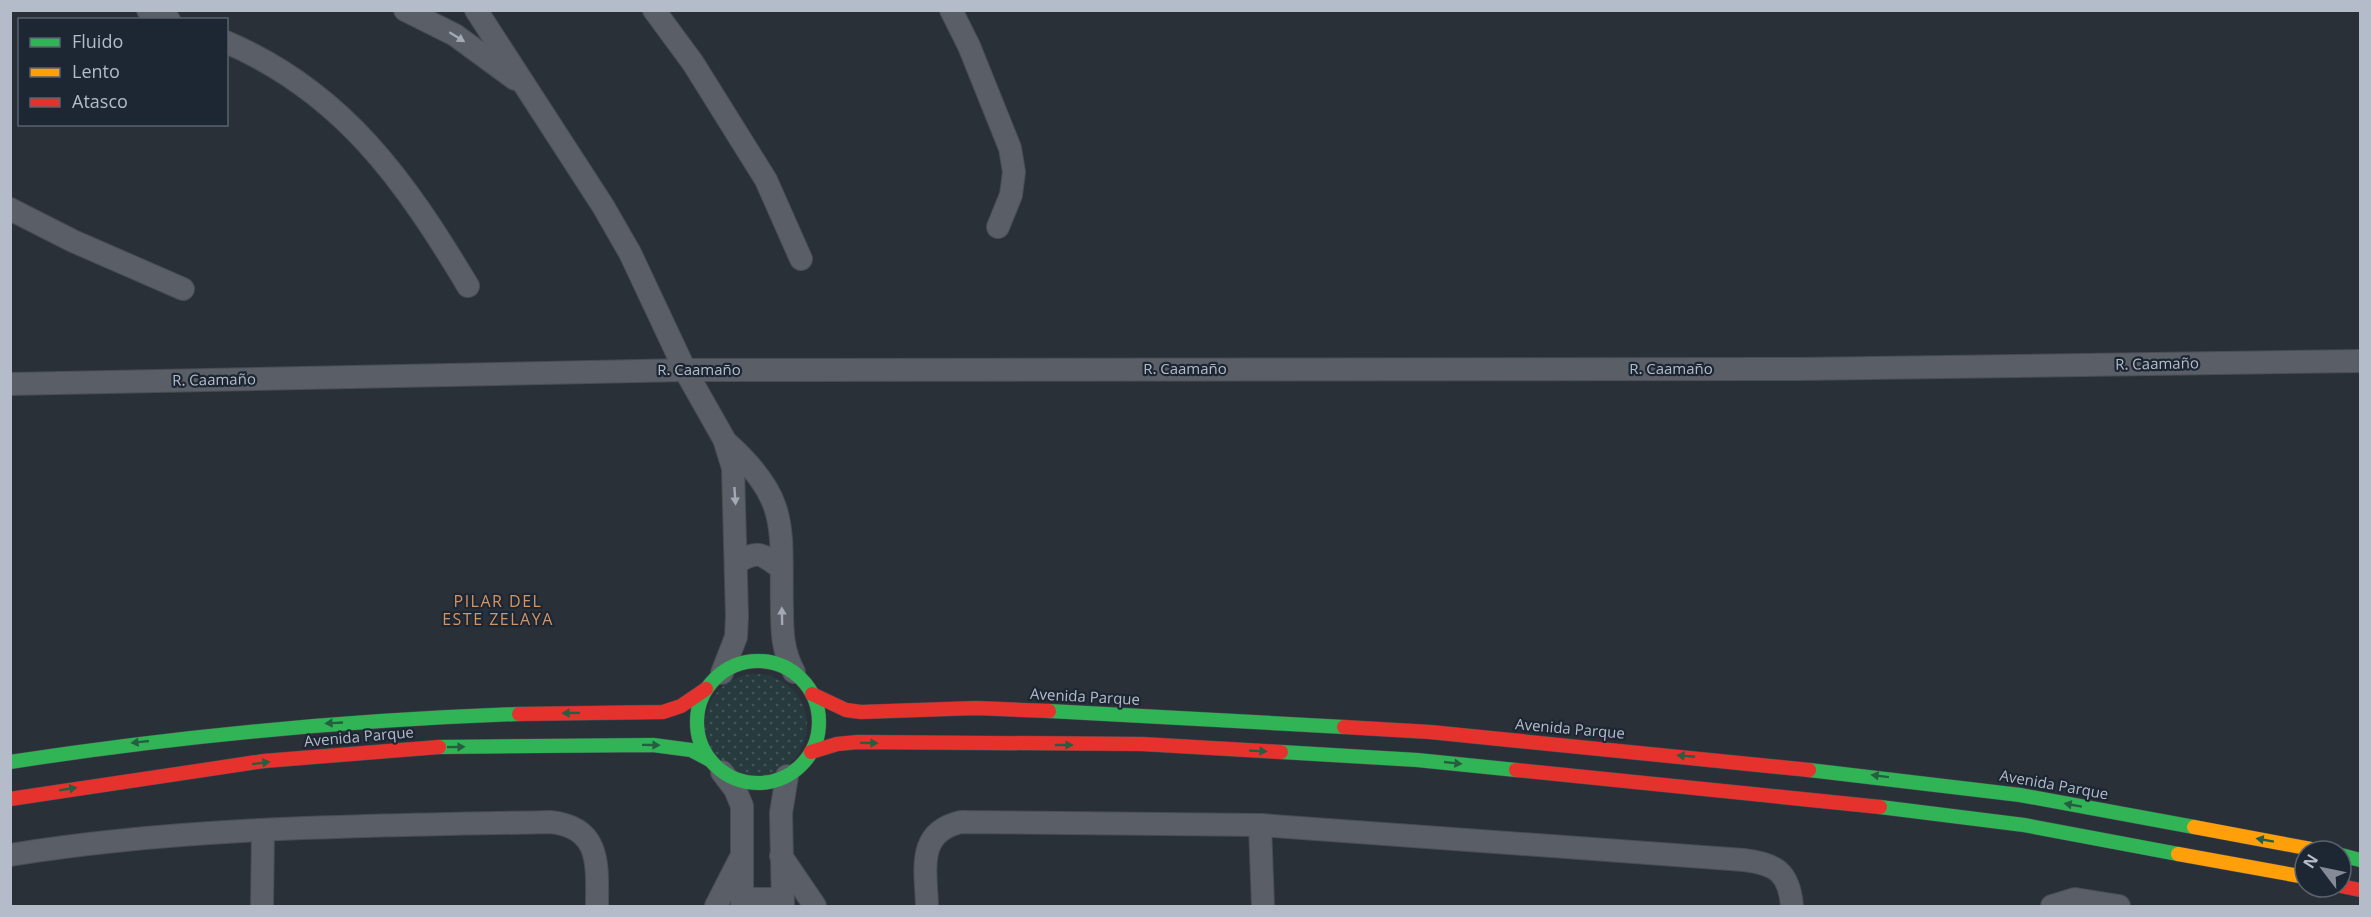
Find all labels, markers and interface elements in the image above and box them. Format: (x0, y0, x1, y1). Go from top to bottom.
legend (18, 18, 228, 126)
text: Fluido (72, 29, 123, 53)
one-way arrow (449, 32, 465, 43)
text: Lento (72, 59, 120, 83)
text: Atasco (72, 89, 128, 113)
street label: R. Caamaño (2115, 352, 2199, 374)
street label: R. Caamaño (1143, 358, 1227, 378)
street label: R. Caamaño (1629, 358, 1713, 378)
street label: R. Caamaño (657, 359, 741, 379)
street label: R. Caamaño (172, 368, 256, 390)
one-way arrow (730, 487, 739, 506)
district label: PILAR DEL ESTE ZELAYA (442, 590, 554, 630)
one-way arrow (777, 607, 787, 626)
street label: Avenida Parque (1030, 683, 1141, 709)
one-way arrow (561, 708, 580, 718)
street label: Avenida Parque (1514, 713, 1626, 743)
one-way arrow (324, 719, 343, 728)
street label: Avenida Parque (303, 721, 415, 751)
one-way arrow (130, 737, 149, 747)
one-way arrow (859, 738, 878, 747)
one-way arrow (641, 740, 660, 750)
one-way arrow (1054, 740, 1073, 749)
one-way arrow (446, 743, 465, 752)
one-way arrow (1249, 746, 1268, 755)
one-way arrow (1677, 751, 1696, 761)
one-way arrow (252, 758, 271, 768)
one-way arrow (1443, 758, 1462, 768)
street label: Avenida Parque (1998, 765, 2110, 803)
one-way arrow (1871, 771, 1890, 781)
one-way arrow (59, 785, 78, 794)
one-way arrow (2064, 800, 2083, 809)
one-way arrow (2255, 835, 2274, 844)
north arrow (2293, 839, 2353, 899)
text: N (2298, 850, 2323, 872)

